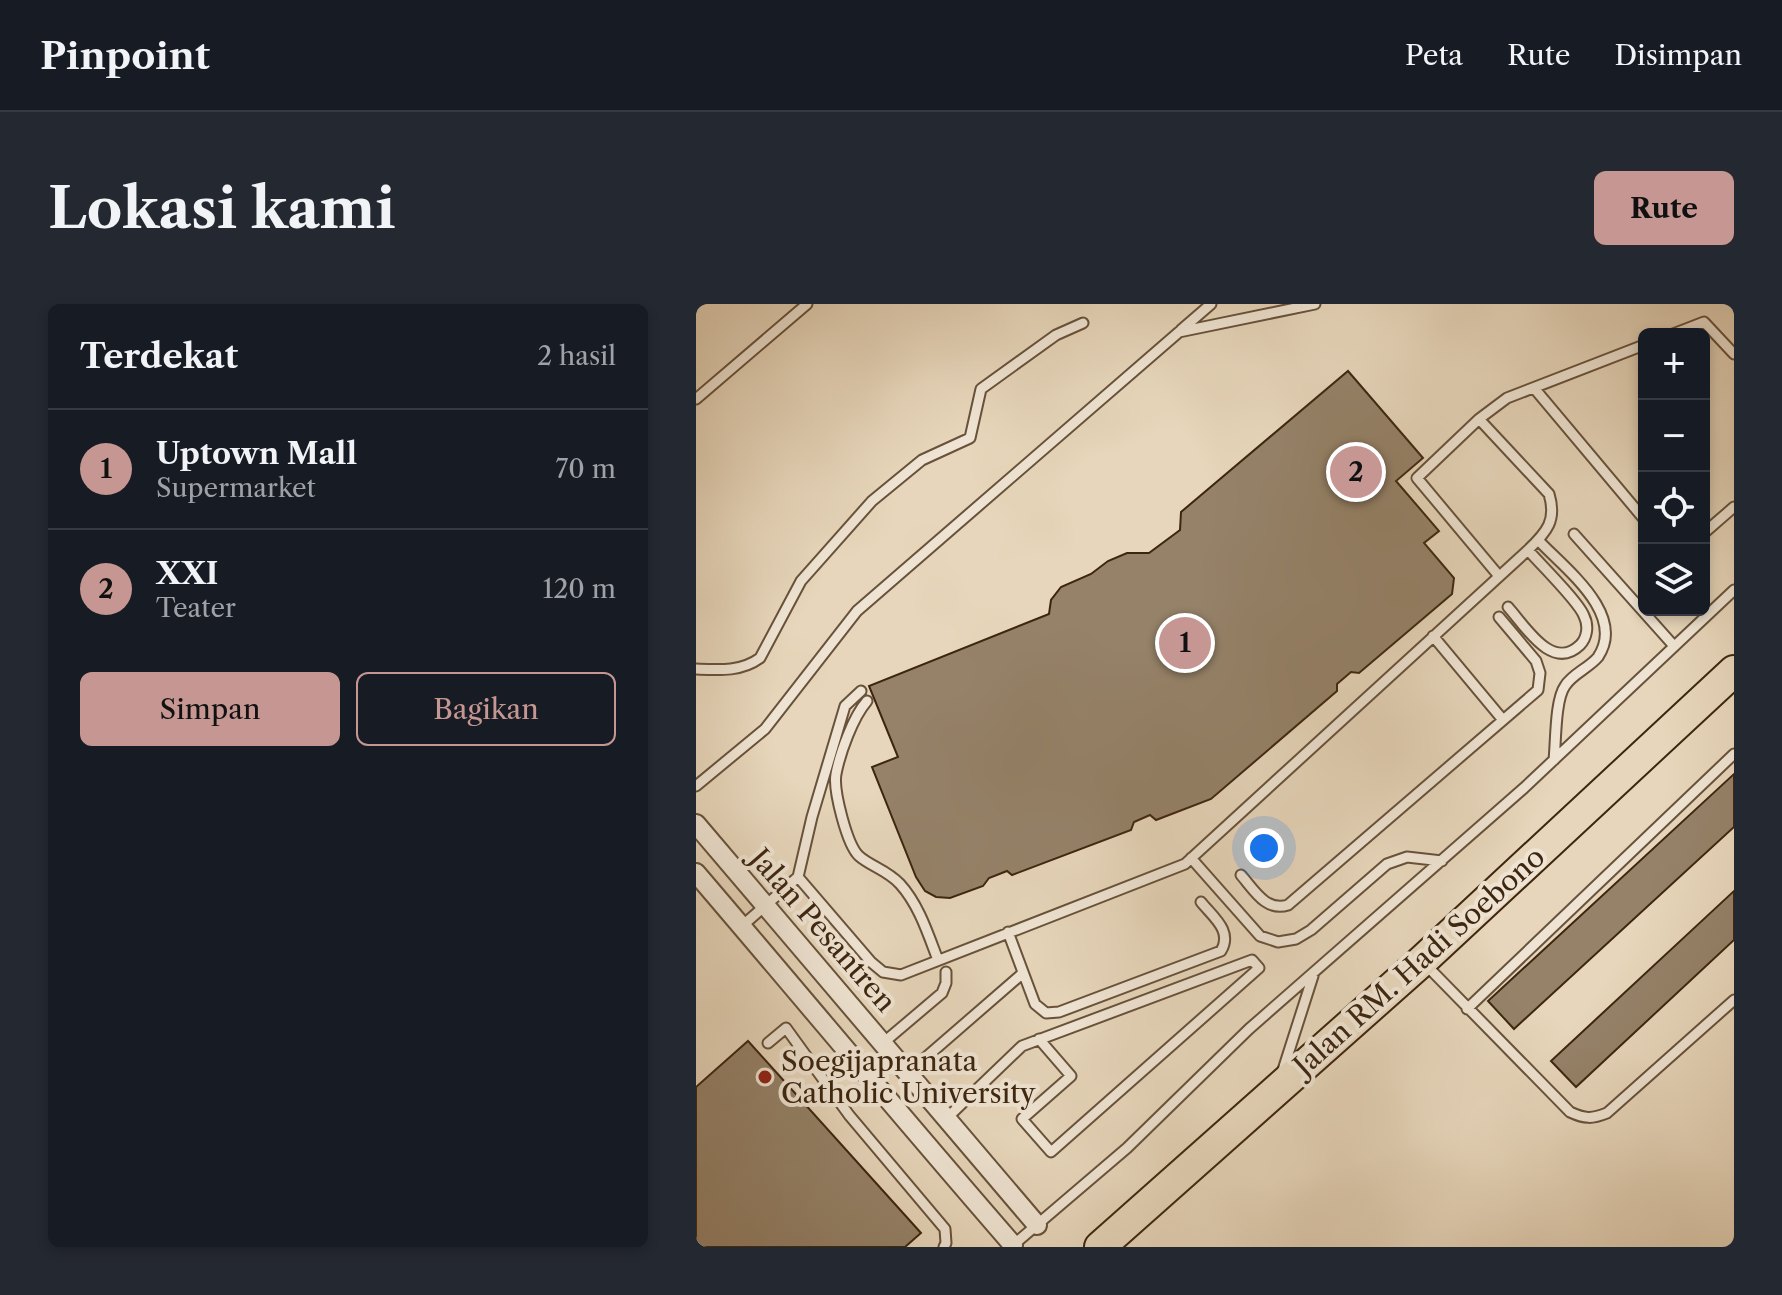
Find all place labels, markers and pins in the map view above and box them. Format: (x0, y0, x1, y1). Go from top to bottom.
pin: 2 (1330, 442, 1382, 502)
pin: 1 (1159, 613, 1211, 673)
place label: Soegijapranata Catholic University (781, 1044, 1036, 1110)
marker: Soegijapranata Catholic University (756, 1068, 774, 1086)

